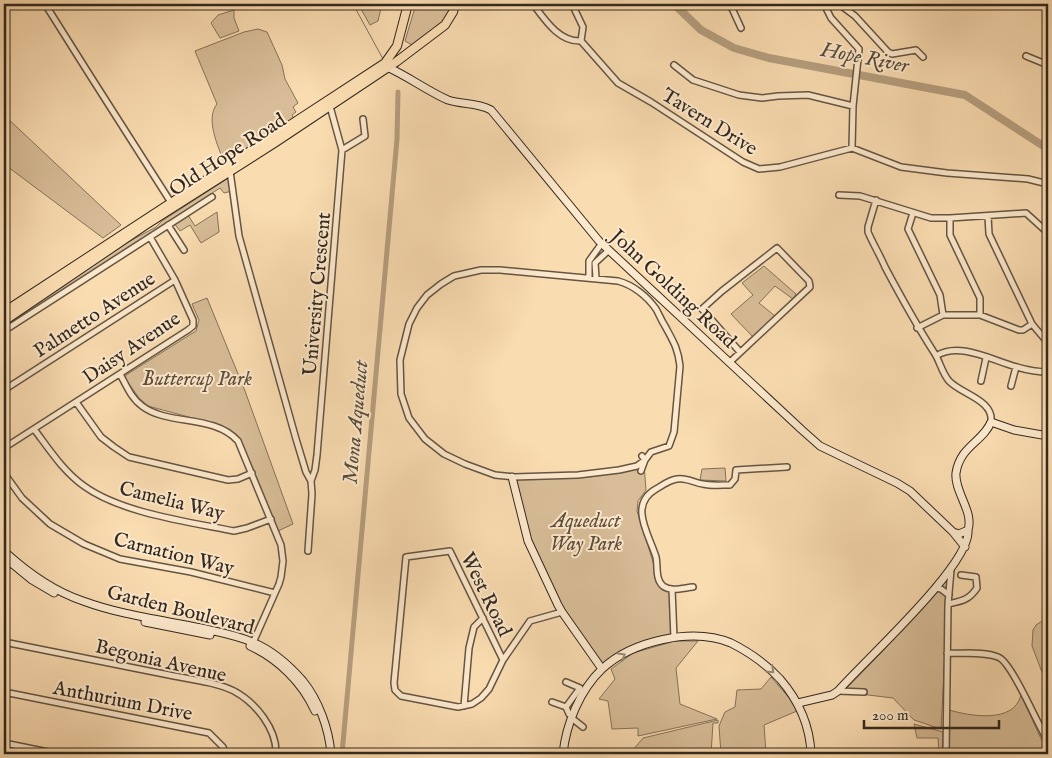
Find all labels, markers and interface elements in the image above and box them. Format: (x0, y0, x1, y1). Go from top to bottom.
water label: Hope River (818, 37, 912, 80)
street label: Tavern Drive (657, 83, 762, 162)
street label: Old Hope Road (165, 108, 291, 202)
street label: University Crescent (298, 211, 337, 377)
street label: John Golding Road (603, 223, 741, 354)
street label: Palmetto Avenue (29, 267, 160, 364)
street label: Daisy Avenue (78, 306, 185, 390)
water label: Mona Aqueduct (338, 358, 375, 485)
park label: Buttercup Park (142, 367, 252, 392)
street label: Camelia Way (116, 476, 227, 527)
park label: Aqueduct Way Park (550, 509, 622, 557)
street label: Carnation Way (111, 527, 237, 582)
street label: West Road (455, 548, 517, 641)
street label: Garden Boulevard (104, 580, 257, 641)
street label: Begonia Avenue (93, 634, 229, 689)
one-way arrow (616, 652, 625, 662)
one-way arrow (766, 664, 775, 673)
street label: Anthurium Drive (50, 676, 194, 727)
scale bar (864, 698, 1000, 730)
text: 200 m (872, 706, 909, 725)

